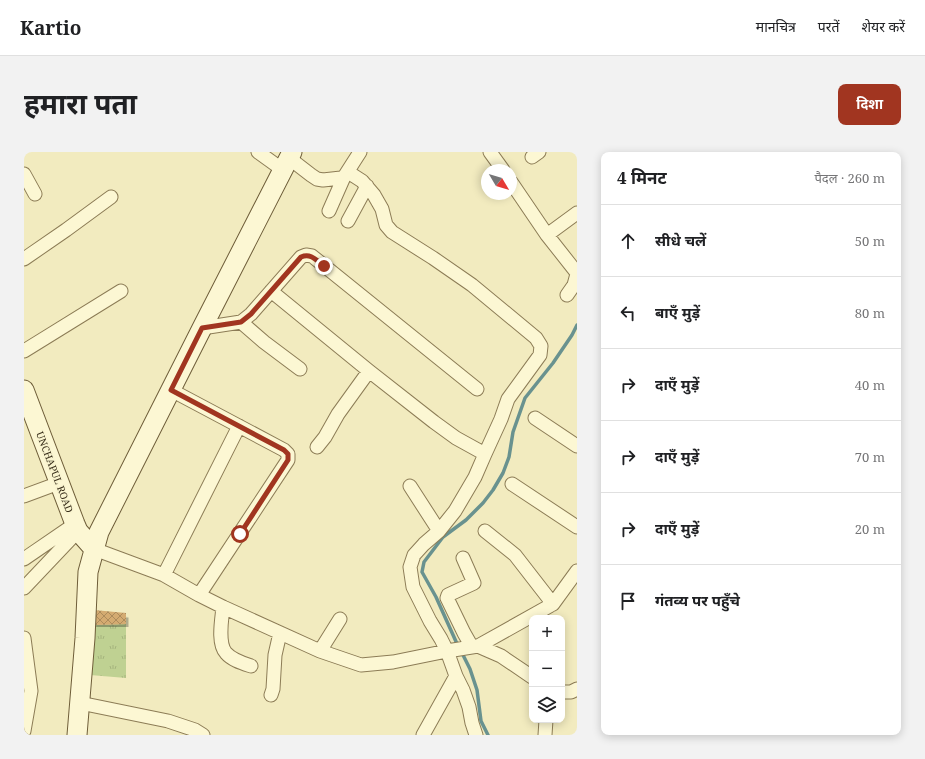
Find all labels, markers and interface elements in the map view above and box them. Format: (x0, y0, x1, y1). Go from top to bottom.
text: Kartio (20, 15, 81, 41)
text: मानचित्र (756, 17, 796, 36)
text: परतें (818, 17, 840, 36)
text: शेयर करें (862, 17, 905, 36)
text: हमारा पता (24, 84, 137, 122)
button: दिशा (838, 84, 901, 125)
north arrow (481, 164, 517, 200)
text: 4 मिनट (617, 166, 667, 189)
text: पैदल · 260 m (814, 169, 885, 187)
icon: ahead (617, 230, 639, 252)
text: सीधे चलें (655, 230, 706, 250)
text: 50 m (855, 232, 885, 250)
route end (315, 257, 333, 275)
icon: left (617, 302, 639, 324)
text: बाएँ मुड़ें (655, 302, 700, 322)
text: 80 m (855, 304, 885, 322)
icon: right (617, 374, 639, 396)
text: दाएँ मुड़ें (655, 374, 699, 394)
text: 40 m (855, 376, 885, 394)
street label: UNCHAPUL ROAD (33, 429, 77, 515)
icon: right (617, 446, 639, 468)
text: दाएँ मुड़ें (655, 446, 699, 466)
text: 70 m (855, 448, 885, 466)
icon: right (617, 518, 639, 540)
text: दाएँ मुड़ें (655, 518, 699, 538)
text: 20 m (855, 520, 885, 538)
route start (231, 525, 249, 543)
icon: arrive (617, 590, 639, 612)
text: गंतव्य पर पहुँचे (655, 590, 740, 610)
map controls (529, 615, 565, 723)
button: + (529, 615, 565, 651)
button: − (529, 651, 565, 687)
button: layers (529, 687, 565, 723)

